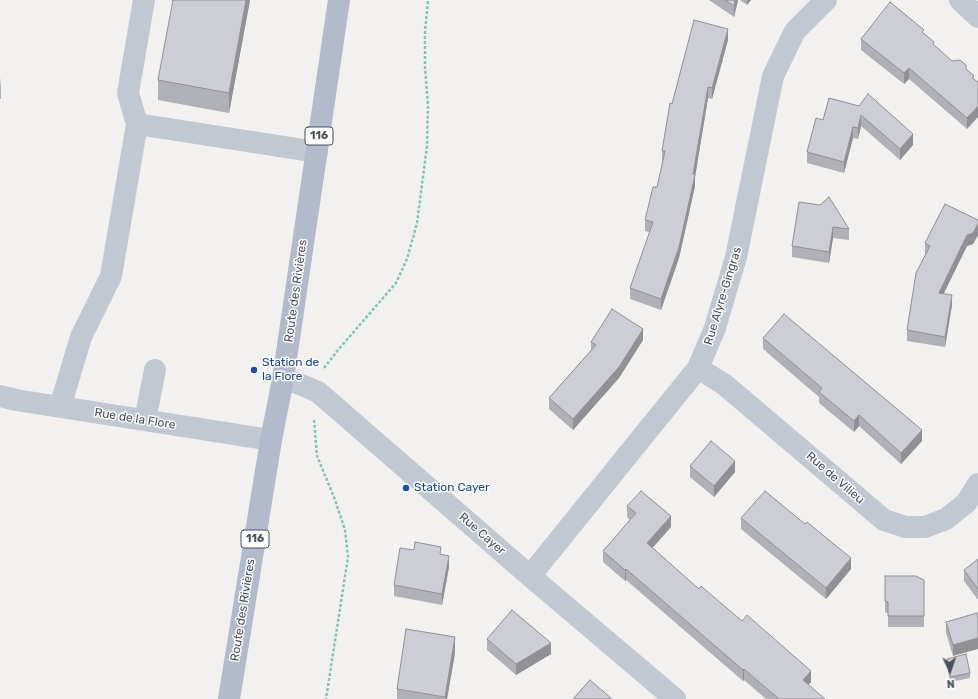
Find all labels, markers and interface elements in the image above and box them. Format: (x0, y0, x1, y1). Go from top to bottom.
road number: 116 (305, 127, 333, 145)
street label: Route des Rivières (282, 239, 310, 343)
street label: Rue Alyre-Gingras (701, 245, 745, 347)
place label: Station de la Flore (262, 356, 319, 384)
marker: Station de la Flore (249, 365, 259, 375)
street label: Rue de la Flore (93, 405, 177, 433)
street label: Rue de Vilieu (803, 449, 867, 507)
place label: Station Cayer (414, 481, 490, 495)
marker: Station Cayer (401, 483, 411, 493)
street label: Rue Cayer (456, 510, 508, 558)
road number: 116 (241, 530, 269, 548)
street label: Route des Rivières (228, 558, 258, 662)
north arrow (930, 651, 970, 691)
text: N (946, 677, 955, 690)

